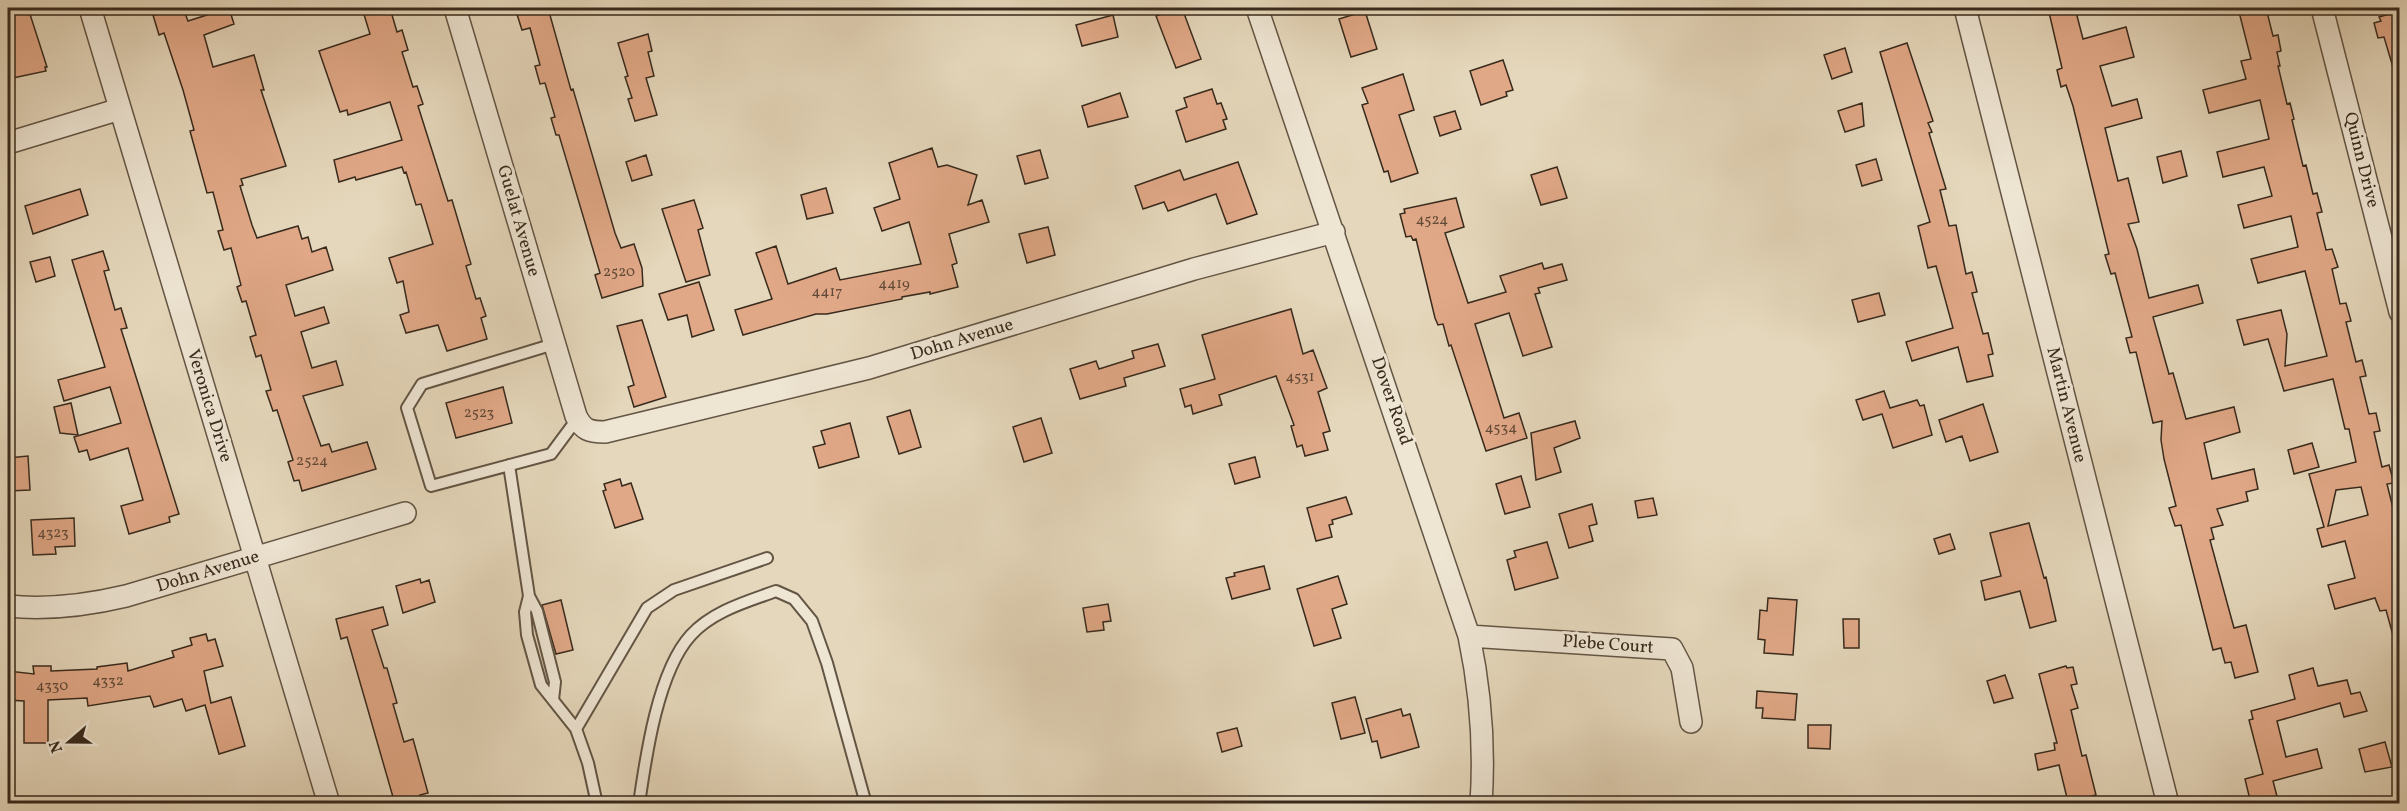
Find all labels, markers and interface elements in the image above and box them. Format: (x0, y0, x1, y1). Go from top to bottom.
street label: Quinn Drive (2337, 110, 2385, 210)
street label: Guelat Avenue (490, 162, 546, 280)
house number: 4524 (1416, 210, 1448, 231)
house number: 2520 (603, 262, 635, 283)
house number: 4419 (878, 274, 910, 295)
house number: 4417 (811, 282, 843, 303)
street label: Dohn Avenue (907, 312, 1017, 368)
street label: Martin Avenue (2040, 345, 2092, 465)
street label: Veronica Drive (180, 346, 238, 466)
street label: Dover Road (1364, 353, 1418, 449)
house number: 4531 (1285, 367, 1315, 388)
house number: 2523 (464, 403, 494, 424)
house number: 4534 (1485, 418, 1517, 439)
house number: 2524 (296, 451, 328, 472)
house number: 4323 (37, 523, 69, 544)
street label: Dohn Avenue (153, 544, 263, 600)
street label: Plebe Court (1561, 629, 1655, 661)
house number: 4332 (92, 671, 124, 692)
house number: 4330 (36, 676, 68, 697)
north arrow (39, 712, 99, 772)
text: N (44, 737, 69, 756)

